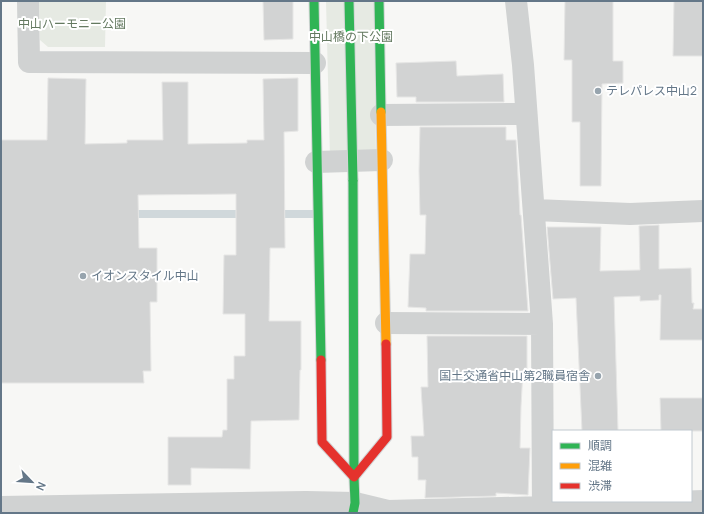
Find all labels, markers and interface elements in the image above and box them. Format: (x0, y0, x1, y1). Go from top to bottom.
park label: 中山ハーモニー公園 (18, 15, 126, 32)
park label: 中山橋の下公園 (309, 28, 393, 45)
place label: テレパレス中山2 (606, 82, 697, 99)
marker: テレパレス中山2 (593, 86, 603, 96)
place label: イオンスタイル中山 (91, 267, 199, 284)
marker: イオンスタイル中山 (78, 271, 88, 281)
place label: 国土交通省中山第2職員宿舎 (439, 367, 590, 384)
marker: 国土交通省中山第2職員宿舎 (593, 371, 603, 381)
legend (552, 430, 692, 502)
text: 順調 (588, 437, 612, 454)
text: 混雑 (588, 457, 612, 474)
north arrow (12, 462, 52, 502)
text: 渋滞 (588, 477, 612, 494)
text: N (33, 480, 50, 493)

